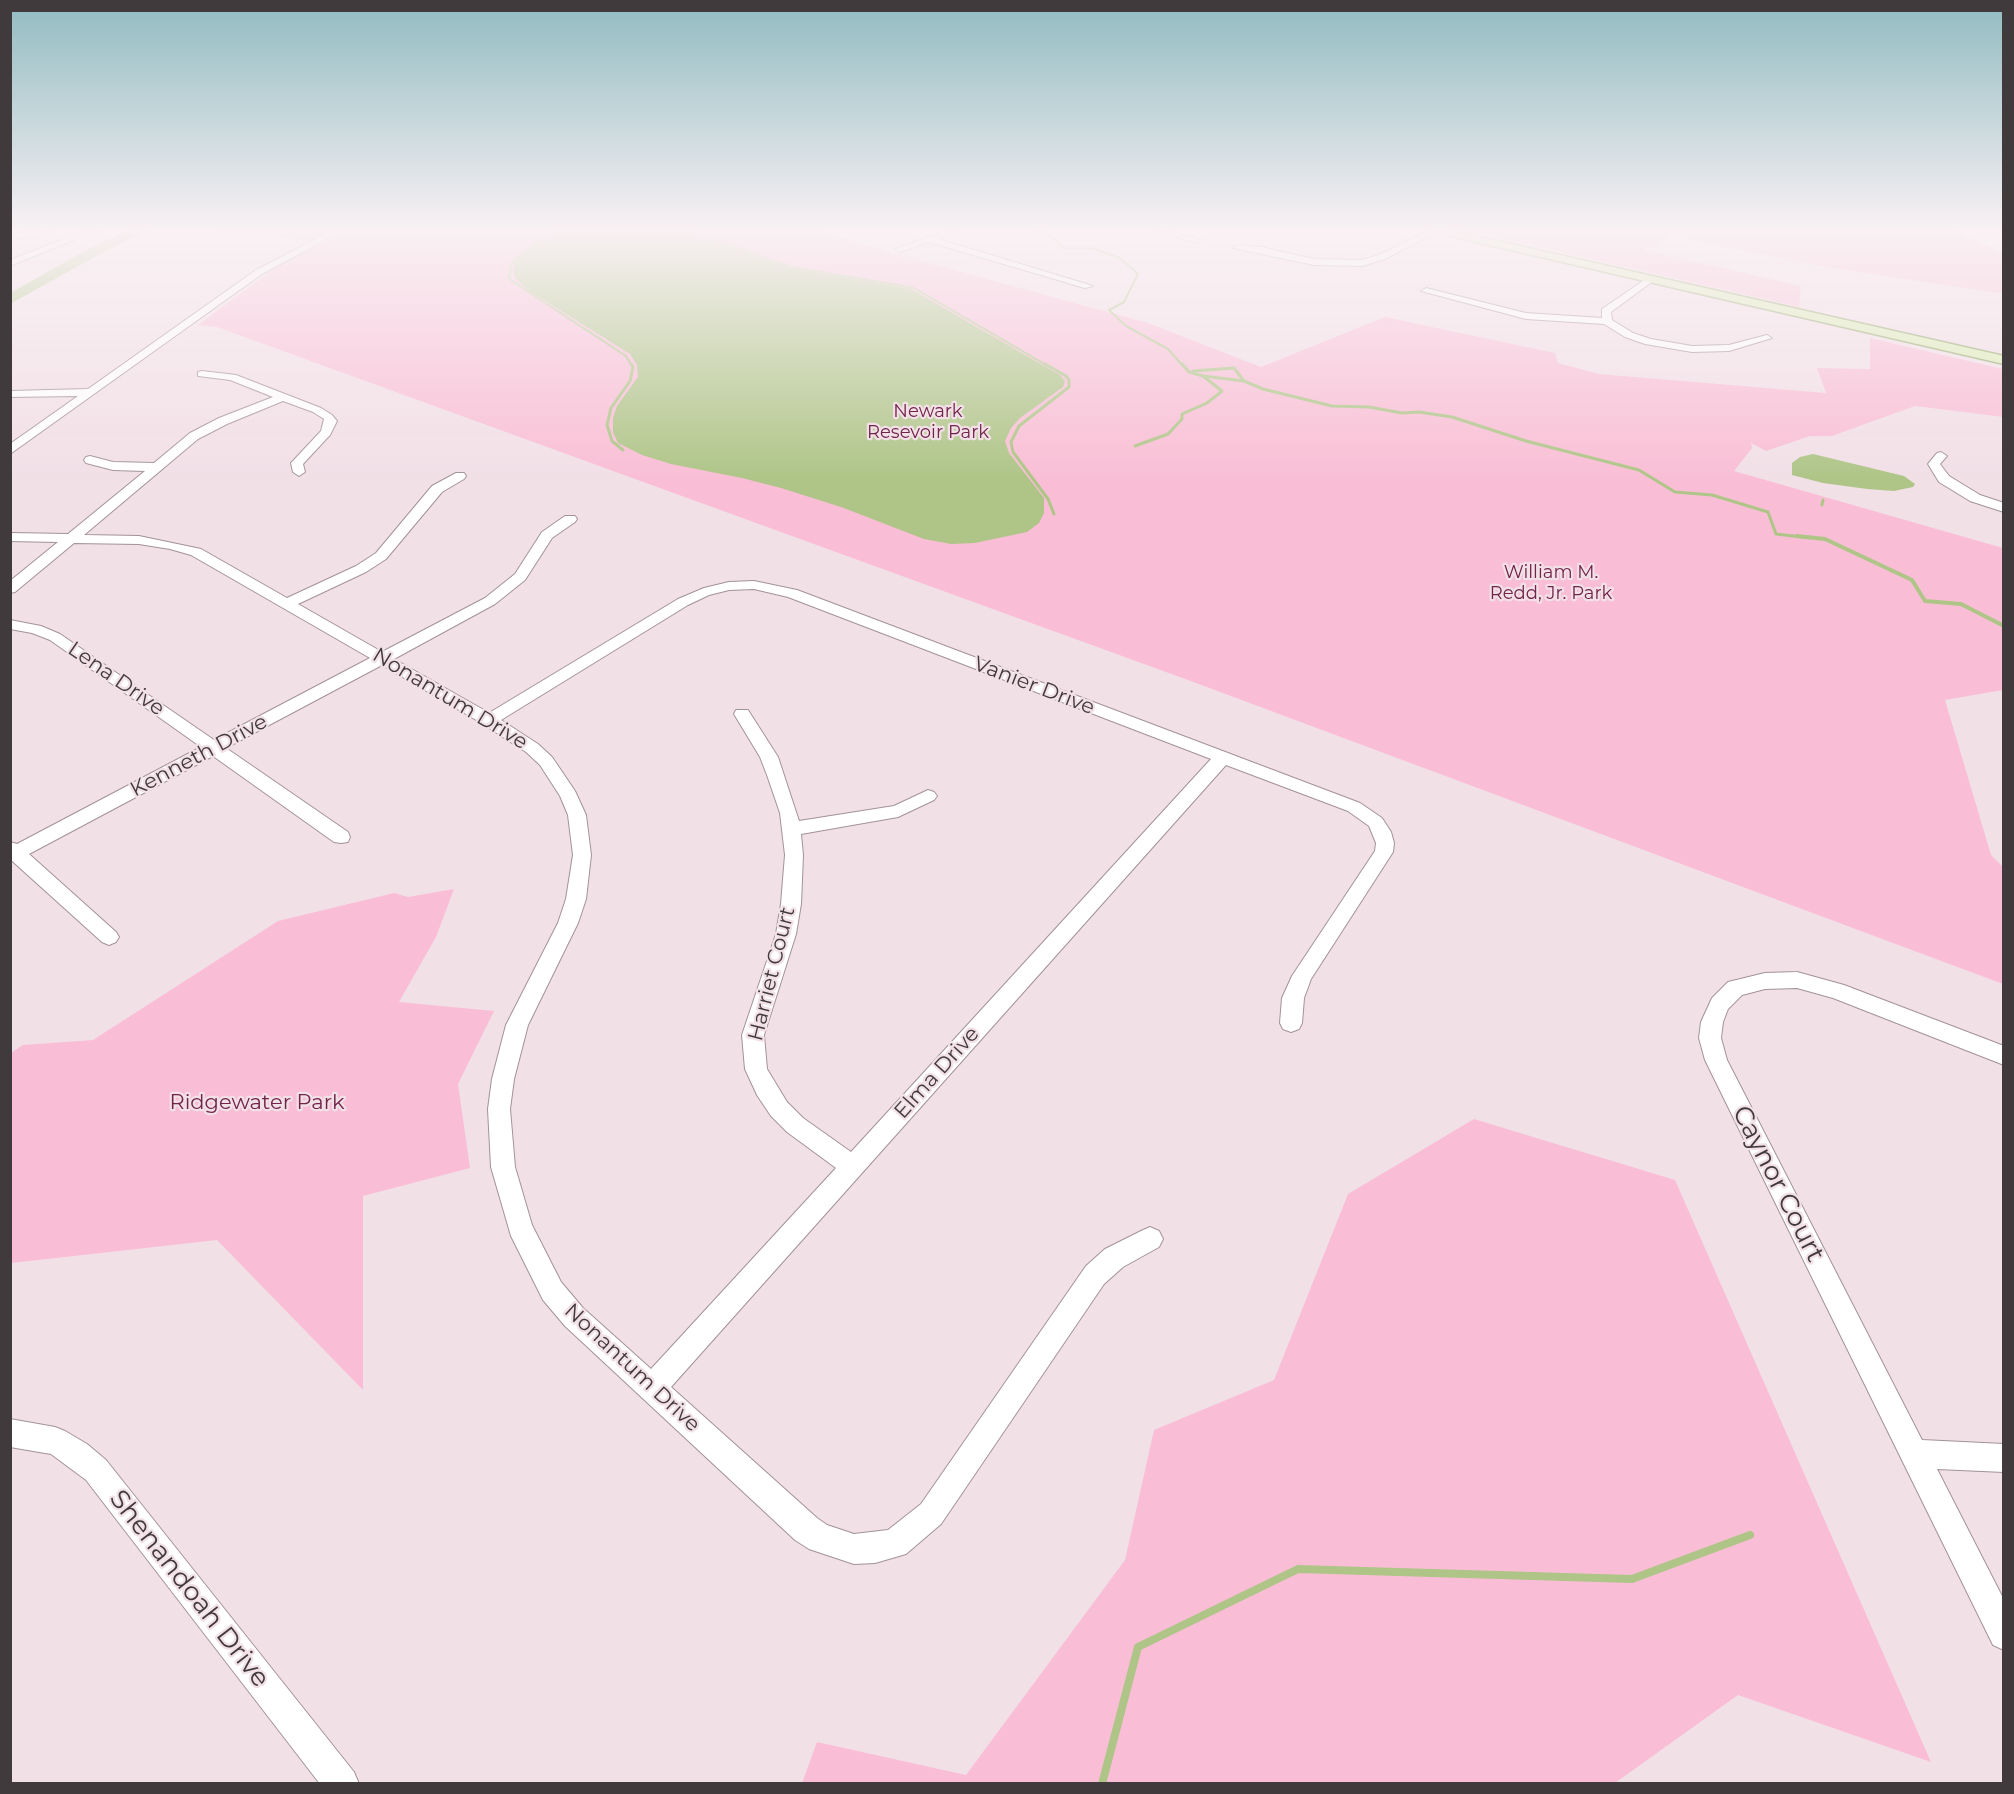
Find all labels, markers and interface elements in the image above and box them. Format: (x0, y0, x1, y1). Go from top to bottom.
park label: Newark Resevoir Park (867, 401, 989, 444)
park label: William M. Redd, Jr. Park (1490, 562, 1612, 604)
street label: Lena Drive (63, 637, 169, 721)
street label: Nonantum Drive (368, 643, 532, 755)
street label: Vanier Drive (970, 651, 1098, 721)
street label: Kenneth Drive (126, 709, 272, 803)
street label: Harriet Court (743, 904, 801, 1044)
street label: Elma Drive (889, 1022, 985, 1124)
park label: Ridgewater Park (169, 1090, 345, 1116)
street label: Caynor Court (1725, 1101, 1831, 1267)
street label: Nonantum Drive (559, 1299, 705, 1437)
street label: Shenandoah Drive (102, 1484, 276, 1694)

